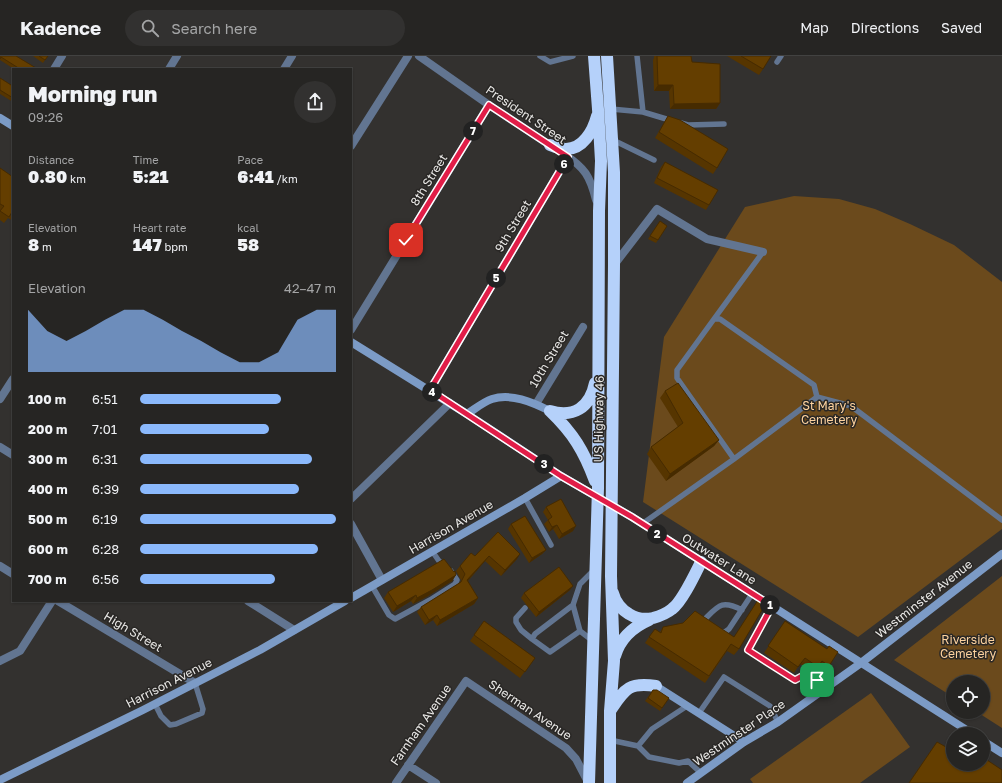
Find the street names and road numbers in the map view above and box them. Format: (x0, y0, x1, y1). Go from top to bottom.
street label: President Street (483, 82, 570, 147)
street label: 8th Street (407, 151, 450, 208)
street label: 9th Street (491, 197, 534, 254)
street label: 10th Street (526, 327, 572, 390)
street label: US Highway 46 (590, 375, 607, 462)
street label: Harrison Avenue (406, 496, 496, 557)
street label: Outwater Lane (679, 530, 759, 587)
street label: Westminster Avenue (872, 556, 975, 641)
street label: High Street (101, 608, 165, 655)
street label: Harrison Avenue (123, 654, 214, 711)
street label: Sherman Avenue (486, 676, 575, 743)
street label: Farnham Avenue (387, 681, 454, 768)
street label: Westminster Place (690, 696, 788, 769)

